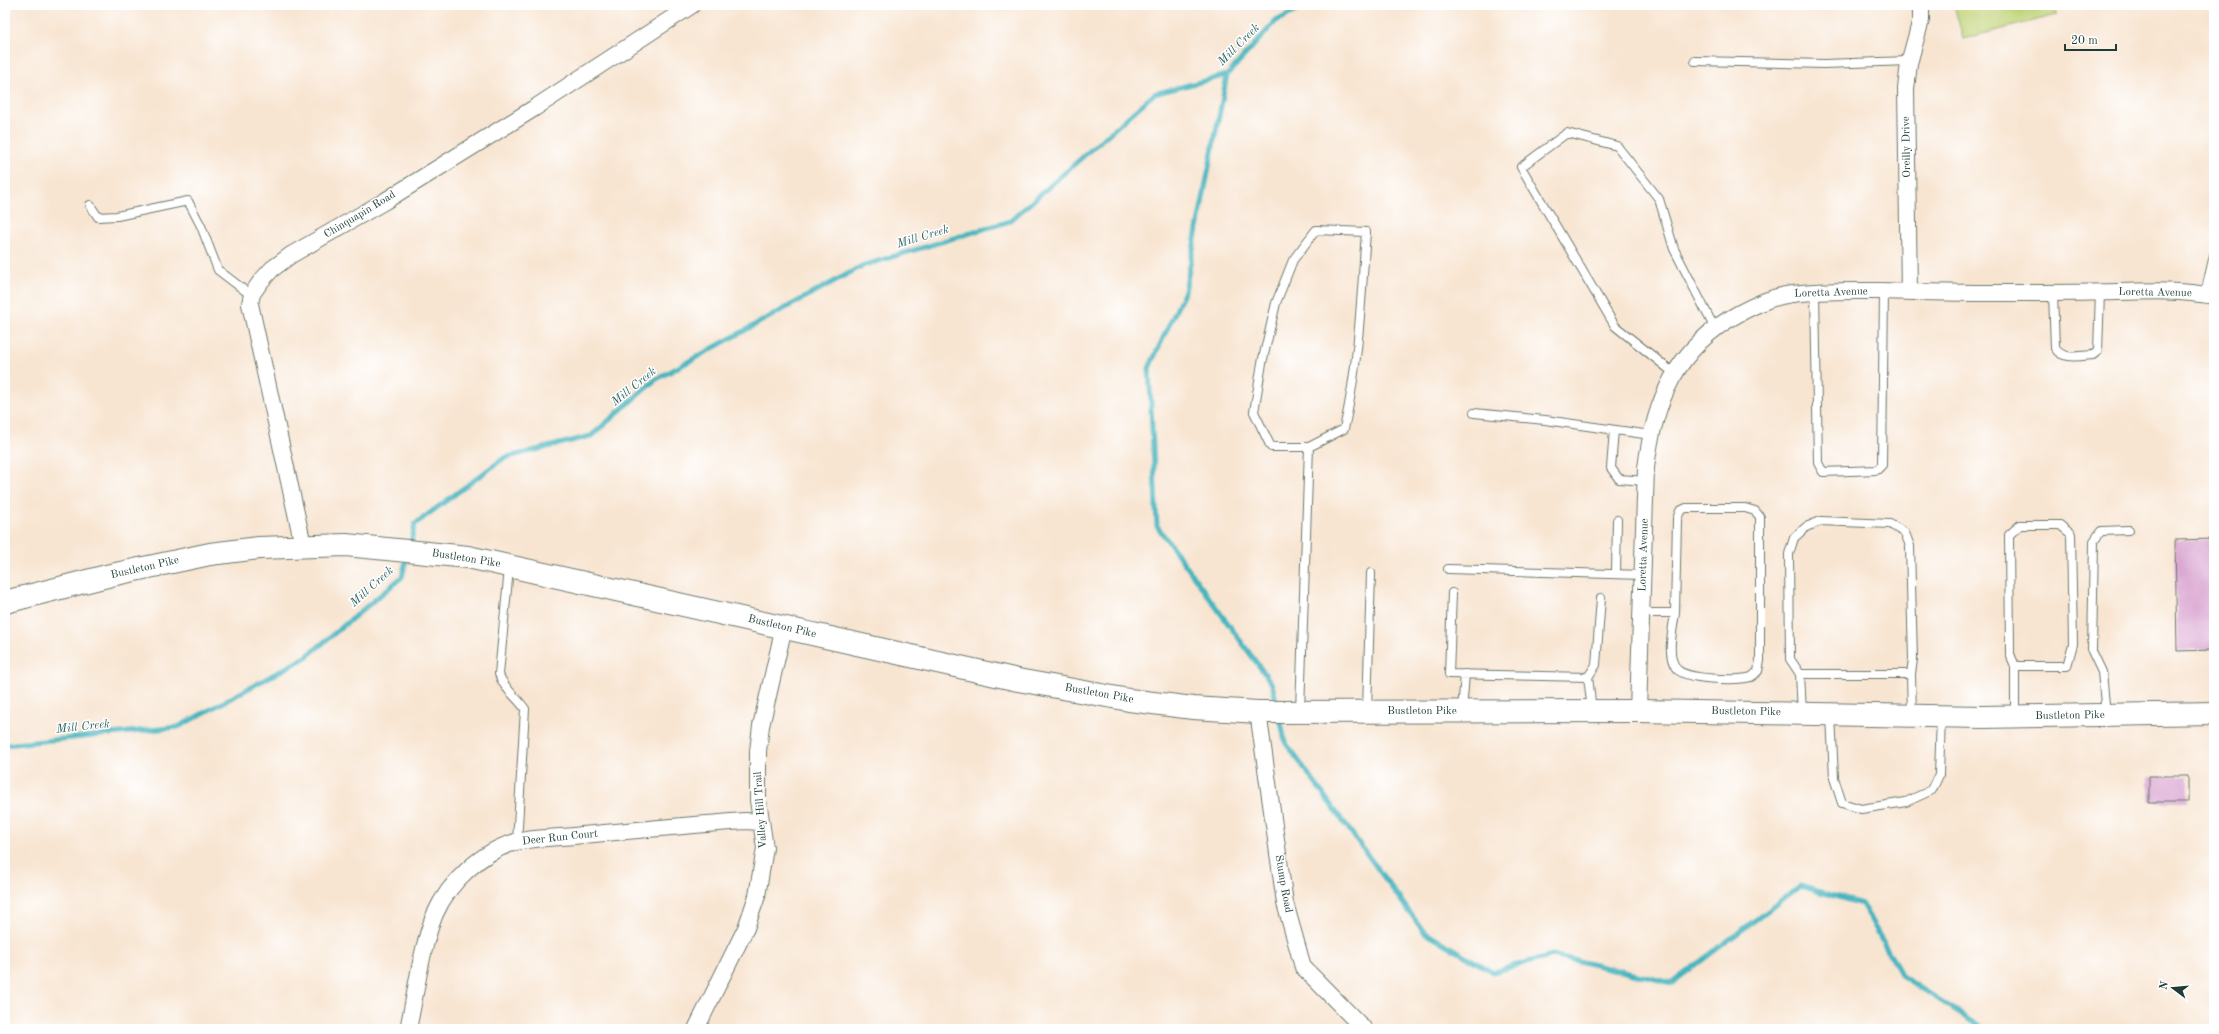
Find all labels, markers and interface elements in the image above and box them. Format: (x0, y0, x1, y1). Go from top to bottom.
water label: Mill Creek (1215, 22, 1262, 69)
scale bar (2065, 26, 2116, 52)
text: 20 m (2071, 35, 2098, 47)
street label: Oreilly Drive (1901, 116, 1913, 178)
street label: Chinquapin Road (322, 189, 398, 241)
water label: Mill Creek (894, 223, 951, 251)
street label: Loretta Avenue (1794, 286, 1868, 300)
street label: Loretta Avenue (2118, 287, 2192, 299)
water label: Mill Creek (608, 365, 659, 409)
street label: Loretta Avenue (1637, 518, 1651, 592)
street label: Bustleton Pike (431, 548, 501, 570)
street label: Bustleton Pike (110, 555, 180, 581)
water label: Mill Creek (347, 564, 396, 610)
street label: Bustleton Pike (747, 614, 817, 640)
street label: Bustleton Pike (1064, 683, 1134, 705)
street label: Bustleton Pike (1387, 706, 1457, 717)
street label: Bustleton Pike (1711, 706, 1781, 718)
street label: Bustleton Pike (2035, 710, 2105, 722)
water label: Mill Creek (55, 718, 111, 736)
street label: Valley Hill Trail (753, 771, 769, 849)
street label: Deer Run Court (522, 829, 599, 847)
street label: Stump Road (1272, 854, 1294, 914)
north arrow (2153, 968, 2193, 1008)
text: N (2158, 980, 2171, 991)

